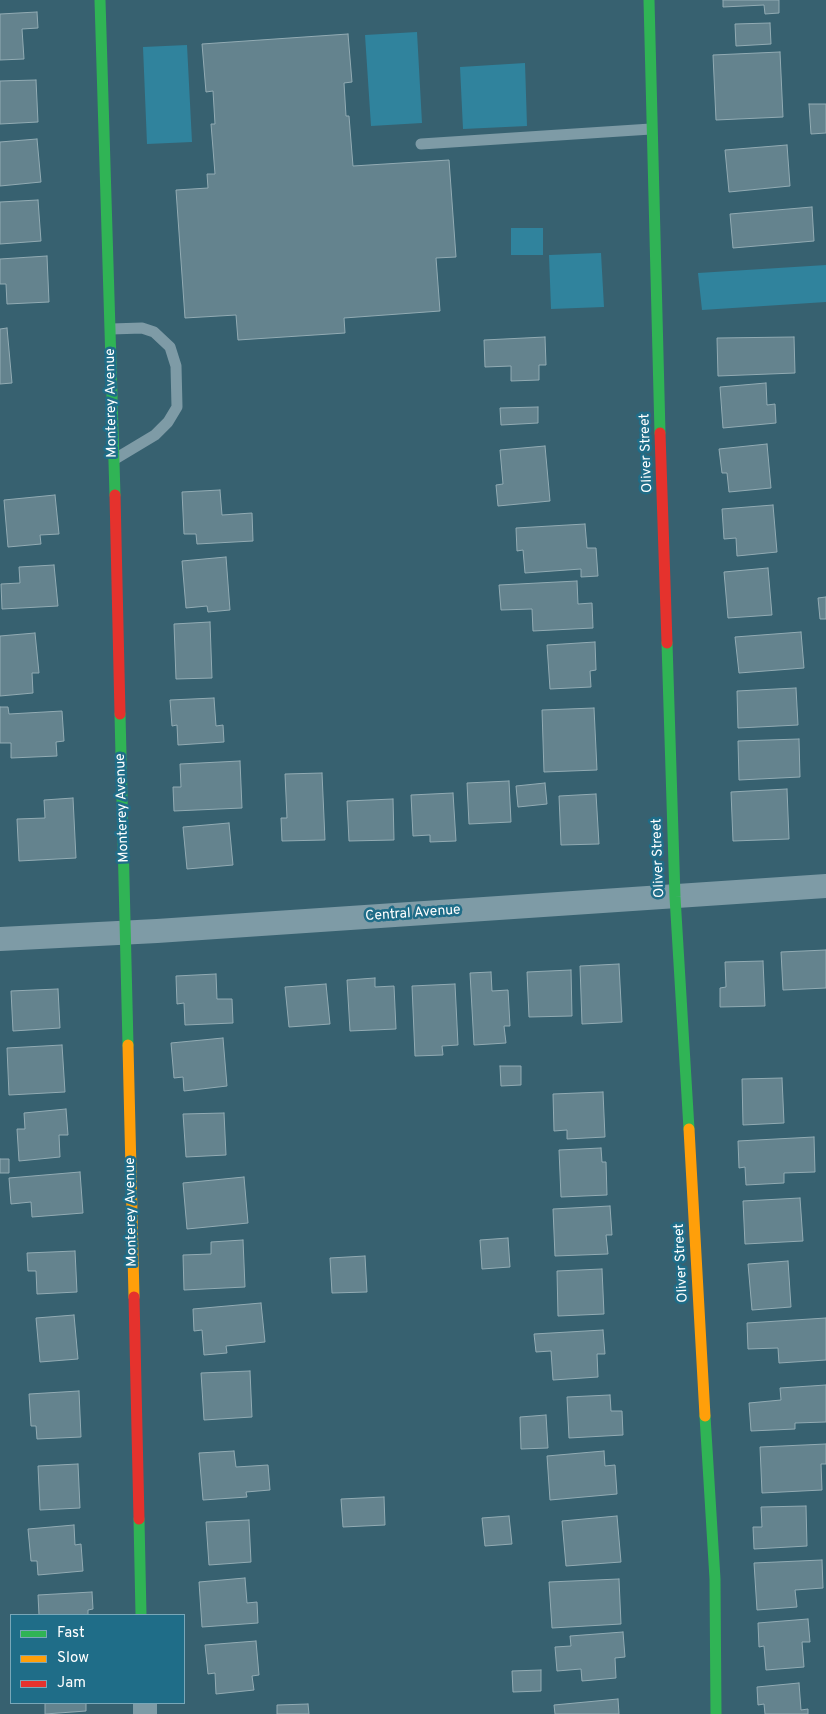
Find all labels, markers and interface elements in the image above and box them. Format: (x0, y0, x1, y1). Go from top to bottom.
street label: Monterey Avenue (103, 348, 121, 458)
street label: Oliver Street (637, 413, 657, 493)
street label: Monterey Avenue (113, 753, 133, 863)
street label: Oliver Street (649, 818, 669, 898)
street label: Central Avenue (365, 902, 461, 926)
street label: Monterey Avenue (123, 1157, 141, 1267)
street label: Oliver Street (672, 1223, 692, 1303)
legend (10, 1614, 185, 1704)
text: Fast (57, 1624, 85, 1643)
text: Slow (57, 1649, 89, 1668)
text: Jam (57, 1674, 86, 1693)

